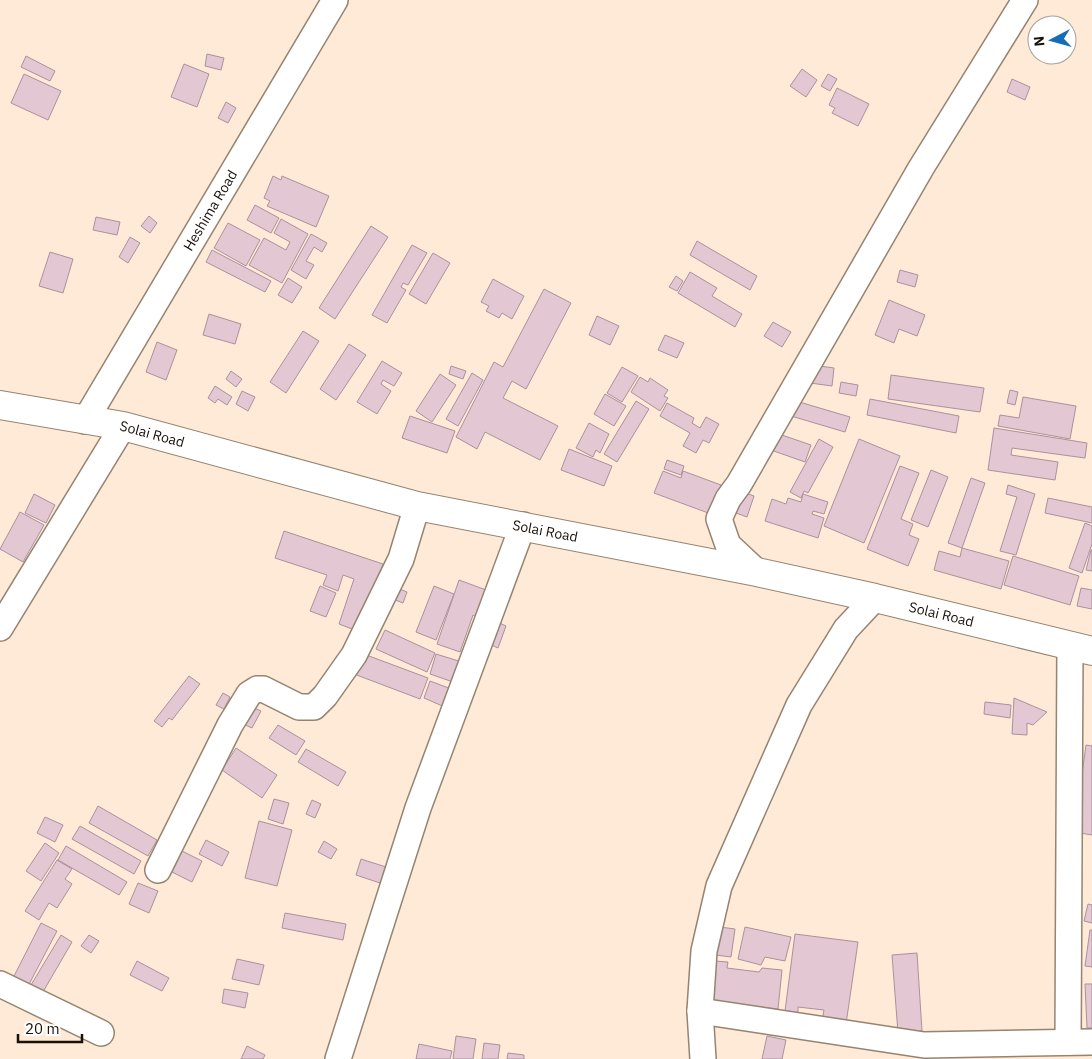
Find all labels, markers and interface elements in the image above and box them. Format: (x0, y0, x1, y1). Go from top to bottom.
north arrow (1027, 15, 1077, 65)
text: N (1030, 35, 1049, 47)
street label: Heshima Road (179, 167, 241, 254)
street label: Solai Road (118, 417, 187, 451)
street label: Solai Road (511, 516, 579, 546)
street label: Solai Road (907, 598, 976, 631)
scale bar (18, 1012, 81, 1044)
text: 20 m (25, 1019, 60, 1038)

